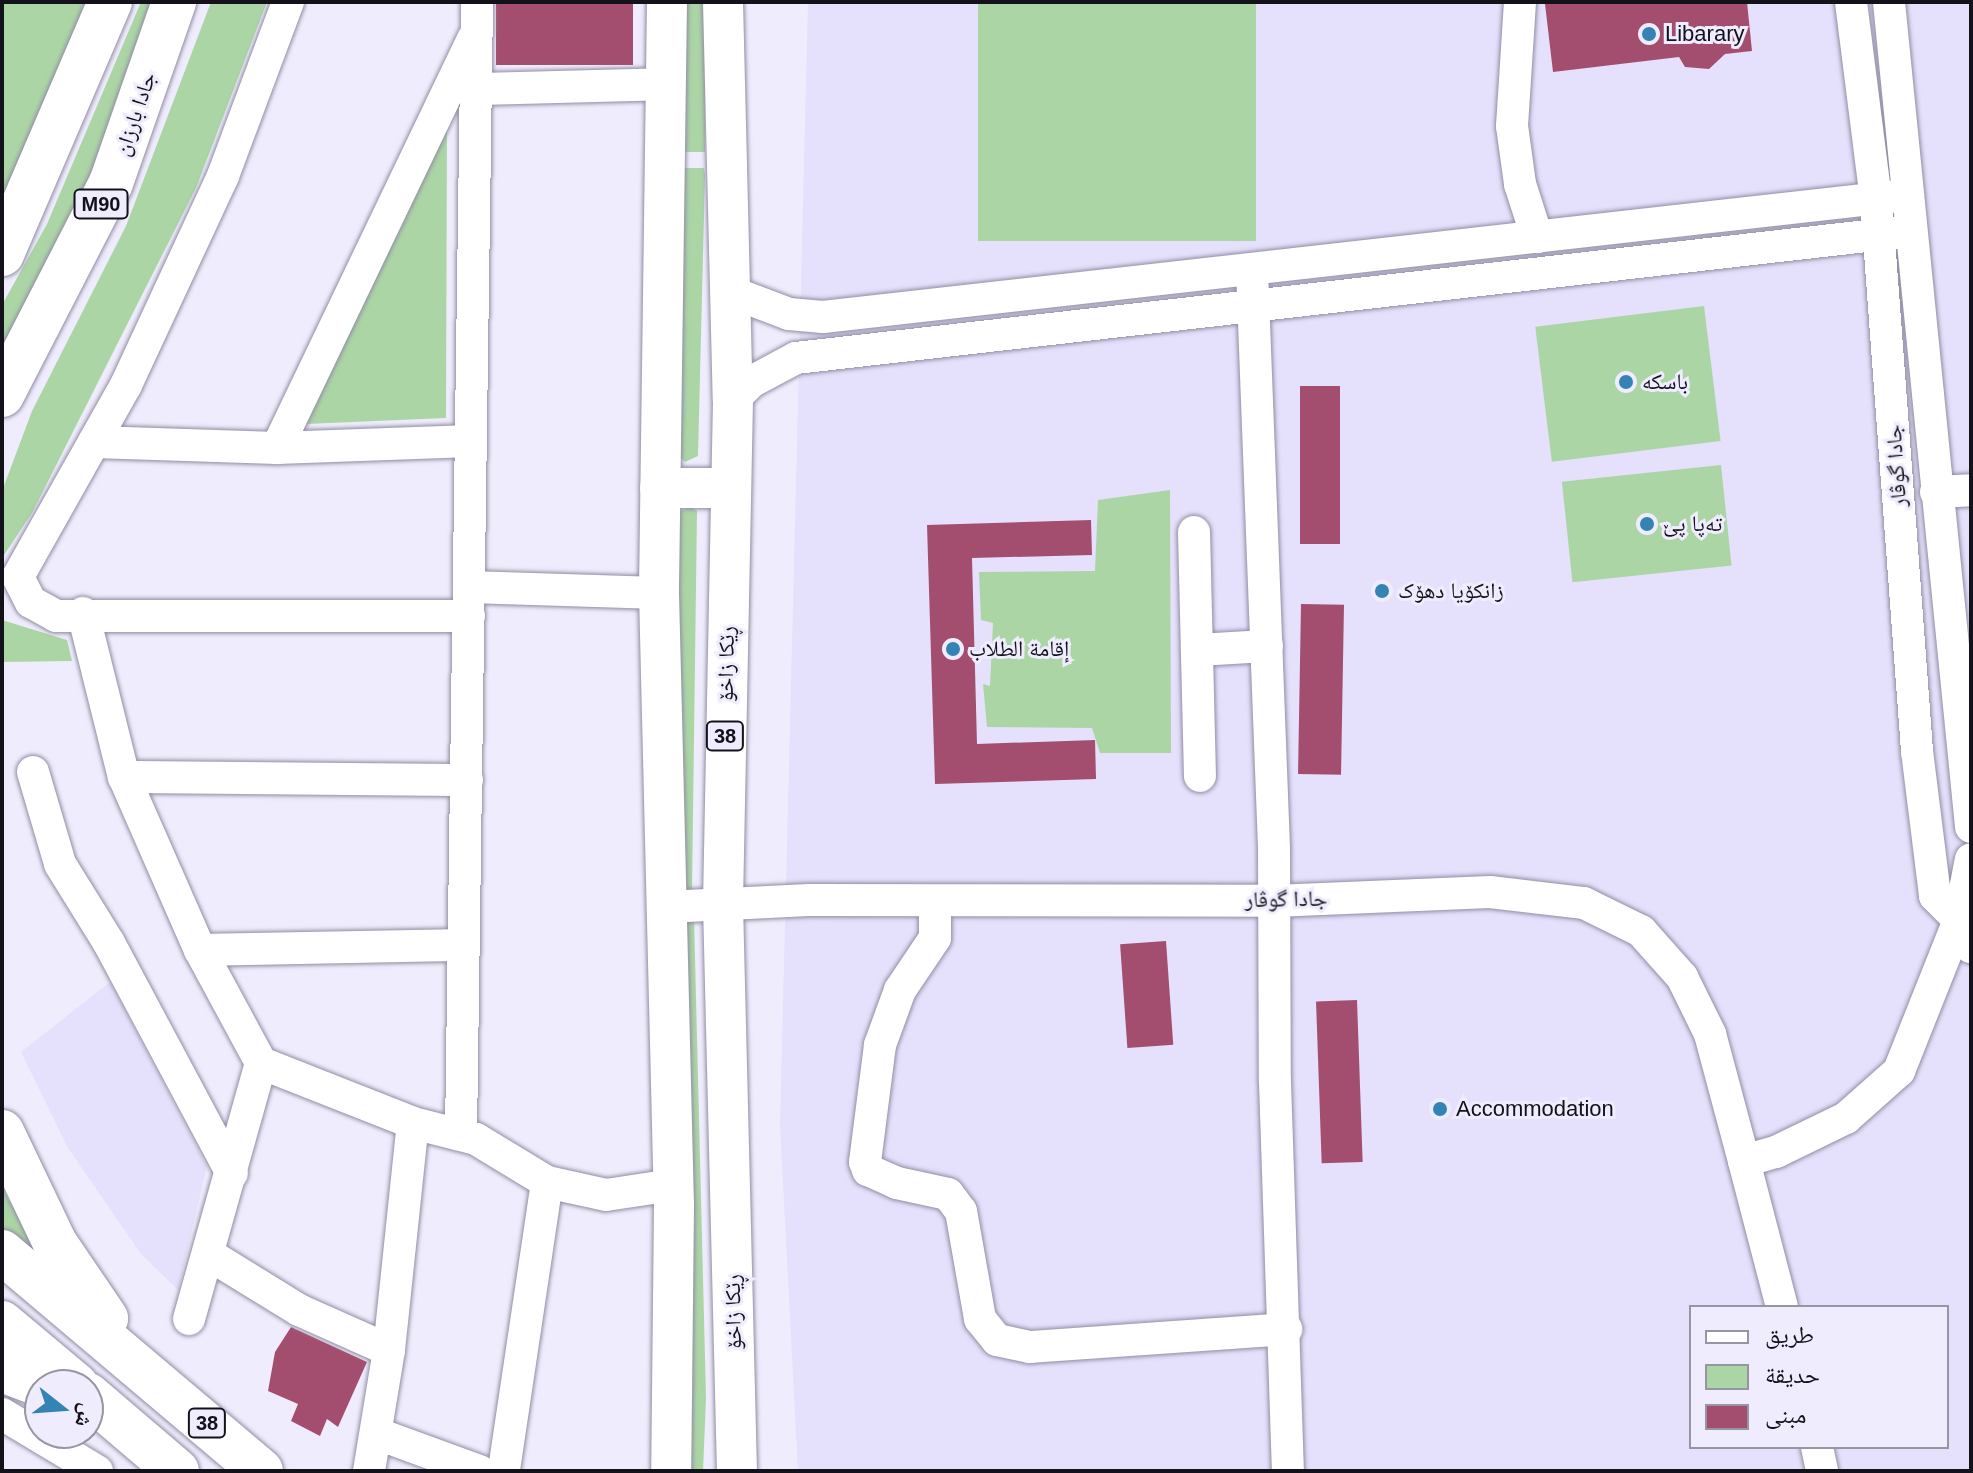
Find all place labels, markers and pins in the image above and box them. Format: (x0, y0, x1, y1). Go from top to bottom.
place label: Libarary (1665, 21, 1744, 47)
marker: Libarary (1640, 25, 1658, 43)
place label: باسکە (1642, 369, 1688, 395)
marker: باسکە (1617, 373, 1635, 391)
place label: تەپا پێ (1663, 511, 1722, 537)
marker: تەپا پێ (1638, 515, 1656, 533)
place label: زانکۆیا دهۆک (1398, 578, 1504, 604)
marker: زانکۆیا دهۆک (1373, 582, 1391, 600)
place label: إقامة الطلاب (969, 636, 1069, 662)
marker: إقامة الطلاب (944, 640, 962, 658)
place label: Accommodation (1456, 1096, 1614, 1122)
marker: Accommodation (1431, 1100, 1449, 1118)

